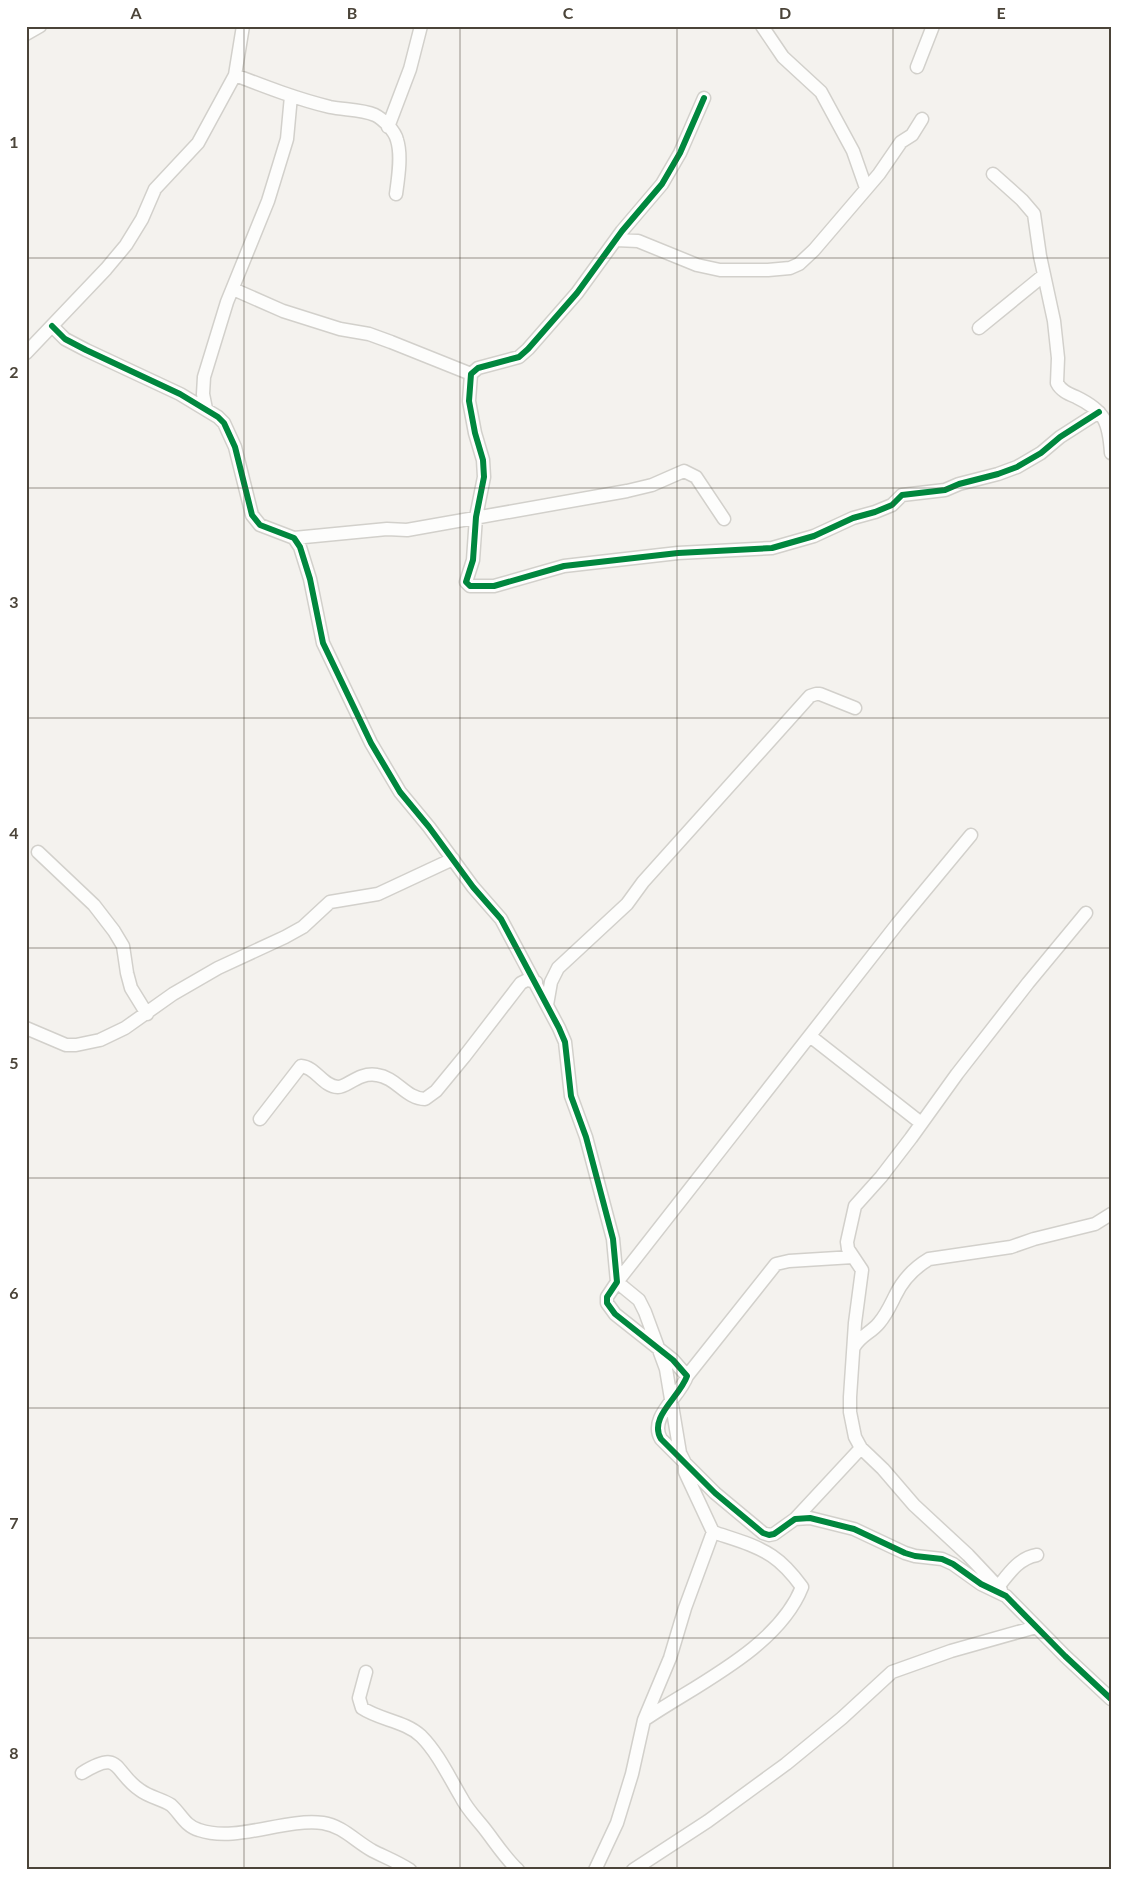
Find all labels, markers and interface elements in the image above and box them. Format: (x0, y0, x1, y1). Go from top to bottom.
text: A (129, 3, 142, 22)
text: B (347, 3, 357, 22)
text: C (563, 3, 574, 22)
text: D (779, 3, 791, 22)
text: E (996, 3, 1006, 22)
text: 1 (9, 132, 19, 151)
text: 2 (9, 362, 19, 381)
text: 3 (9, 592, 19, 611)
text: 4 (9, 823, 19, 842)
text: 5 (9, 1053, 19, 1072)
text: 6 (9, 1283, 19, 1302)
text: 7 (9, 1513, 19, 1532)
text: 8 (9, 1743, 19, 1762)

